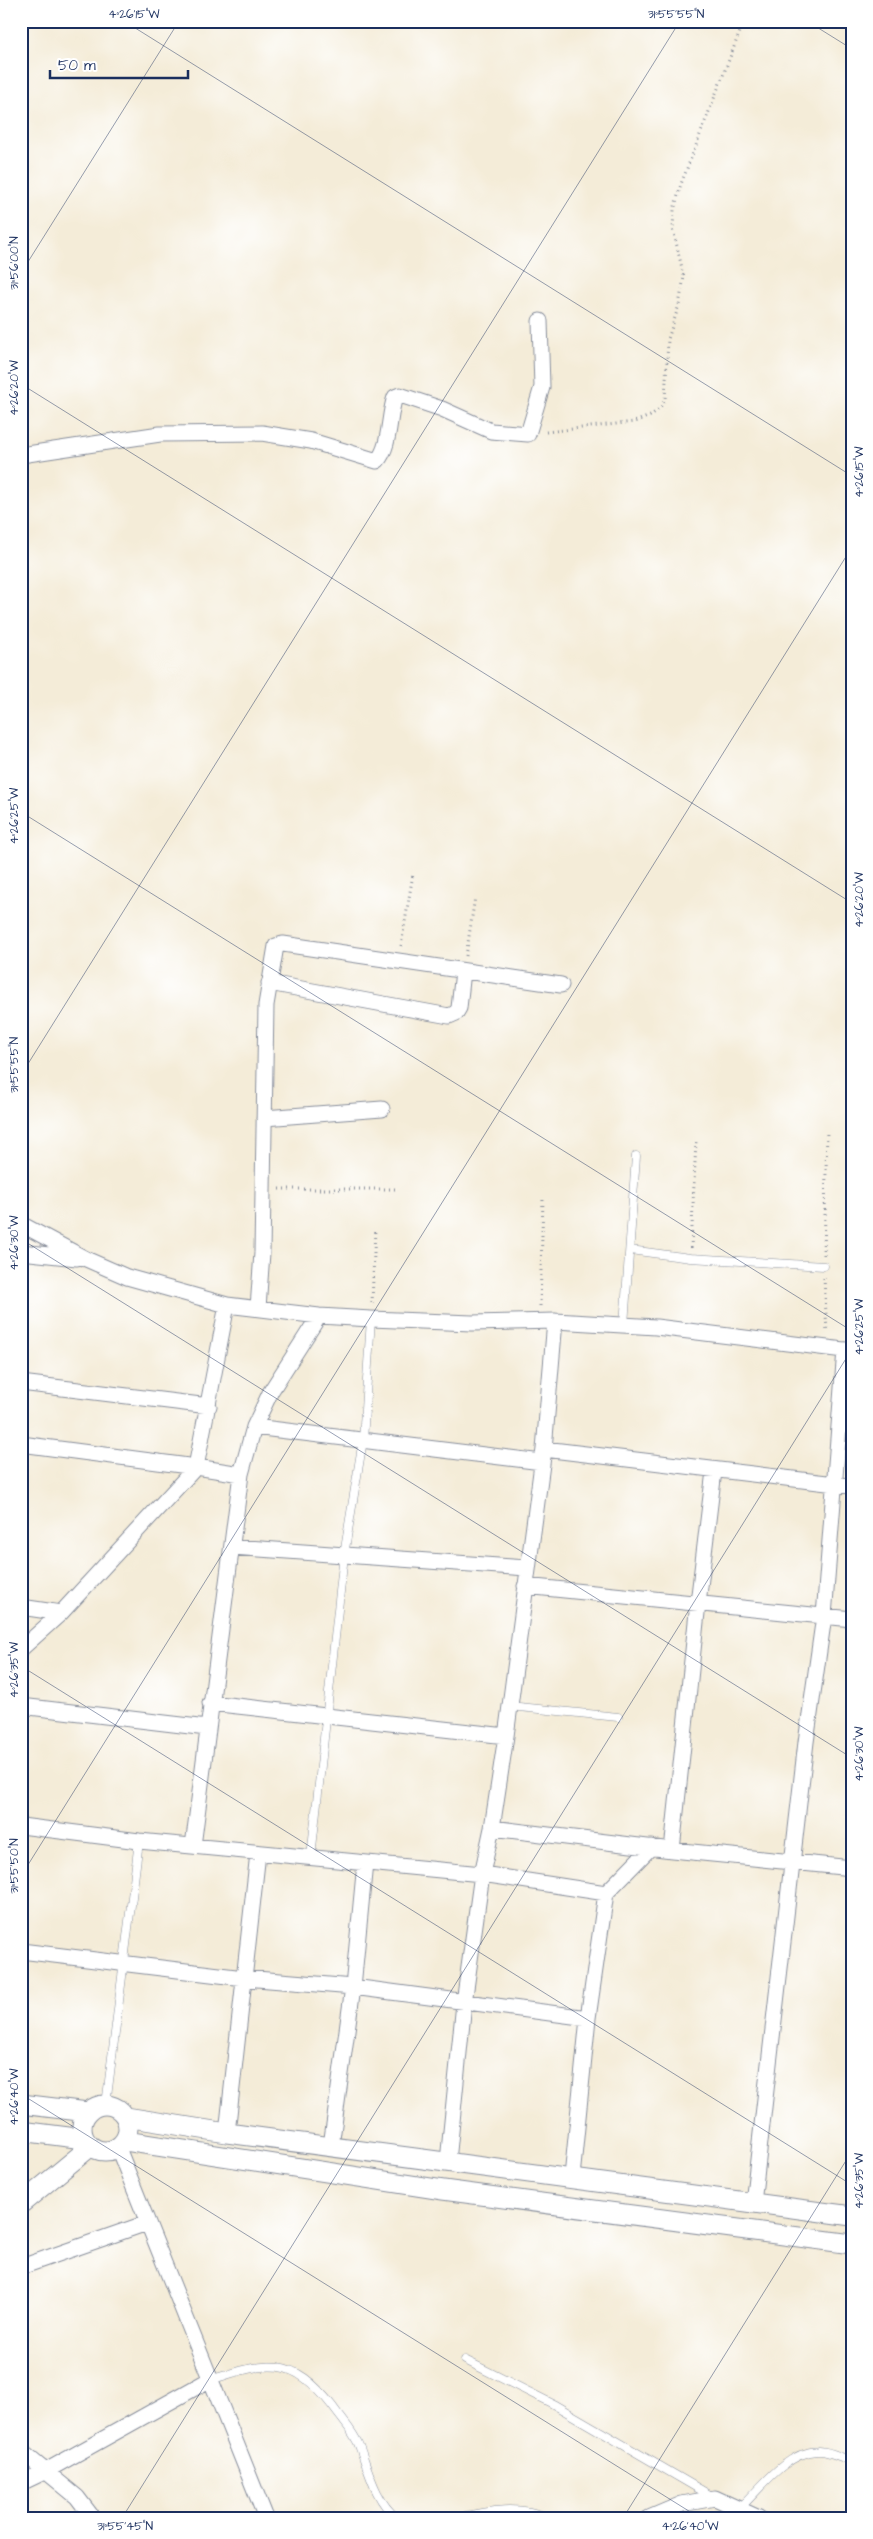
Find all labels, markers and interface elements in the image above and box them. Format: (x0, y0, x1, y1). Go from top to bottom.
text: 4°26'15"W (108, 6, 160, 23)
text: 31°55'55"N (648, 6, 705, 23)
scale bar (50, 48, 188, 80)
text: 50 m (58, 55, 96, 76)
text: 31°56'00"N (6, 236, 23, 290)
text: 4°26'20"W (6, 359, 23, 416)
text: 4°26'15"W (851, 446, 868, 498)
text: 4°26'25"W (6, 787, 23, 844)
text: 4°26'20"W (851, 871, 868, 928)
text: 31°55'55"N (6, 1036, 23, 1093)
text: 4°26'30"W (6, 1215, 23, 1270)
text: 4°26'25"W (851, 1298, 868, 1355)
text: 4°26'35"W (6, 1641, 23, 1698)
text: 4°26'30"W (851, 1726, 868, 1781)
text: 31°55'50"N (6, 1838, 23, 1894)
text: 4°26'40"W (6, 2068, 23, 2126)
text: 4°26'35"W (851, 2152, 868, 2209)
text: 31°55'45"N (97, 2518, 154, 2535)
text: 4°26'40"W (662, 2518, 719, 2535)

